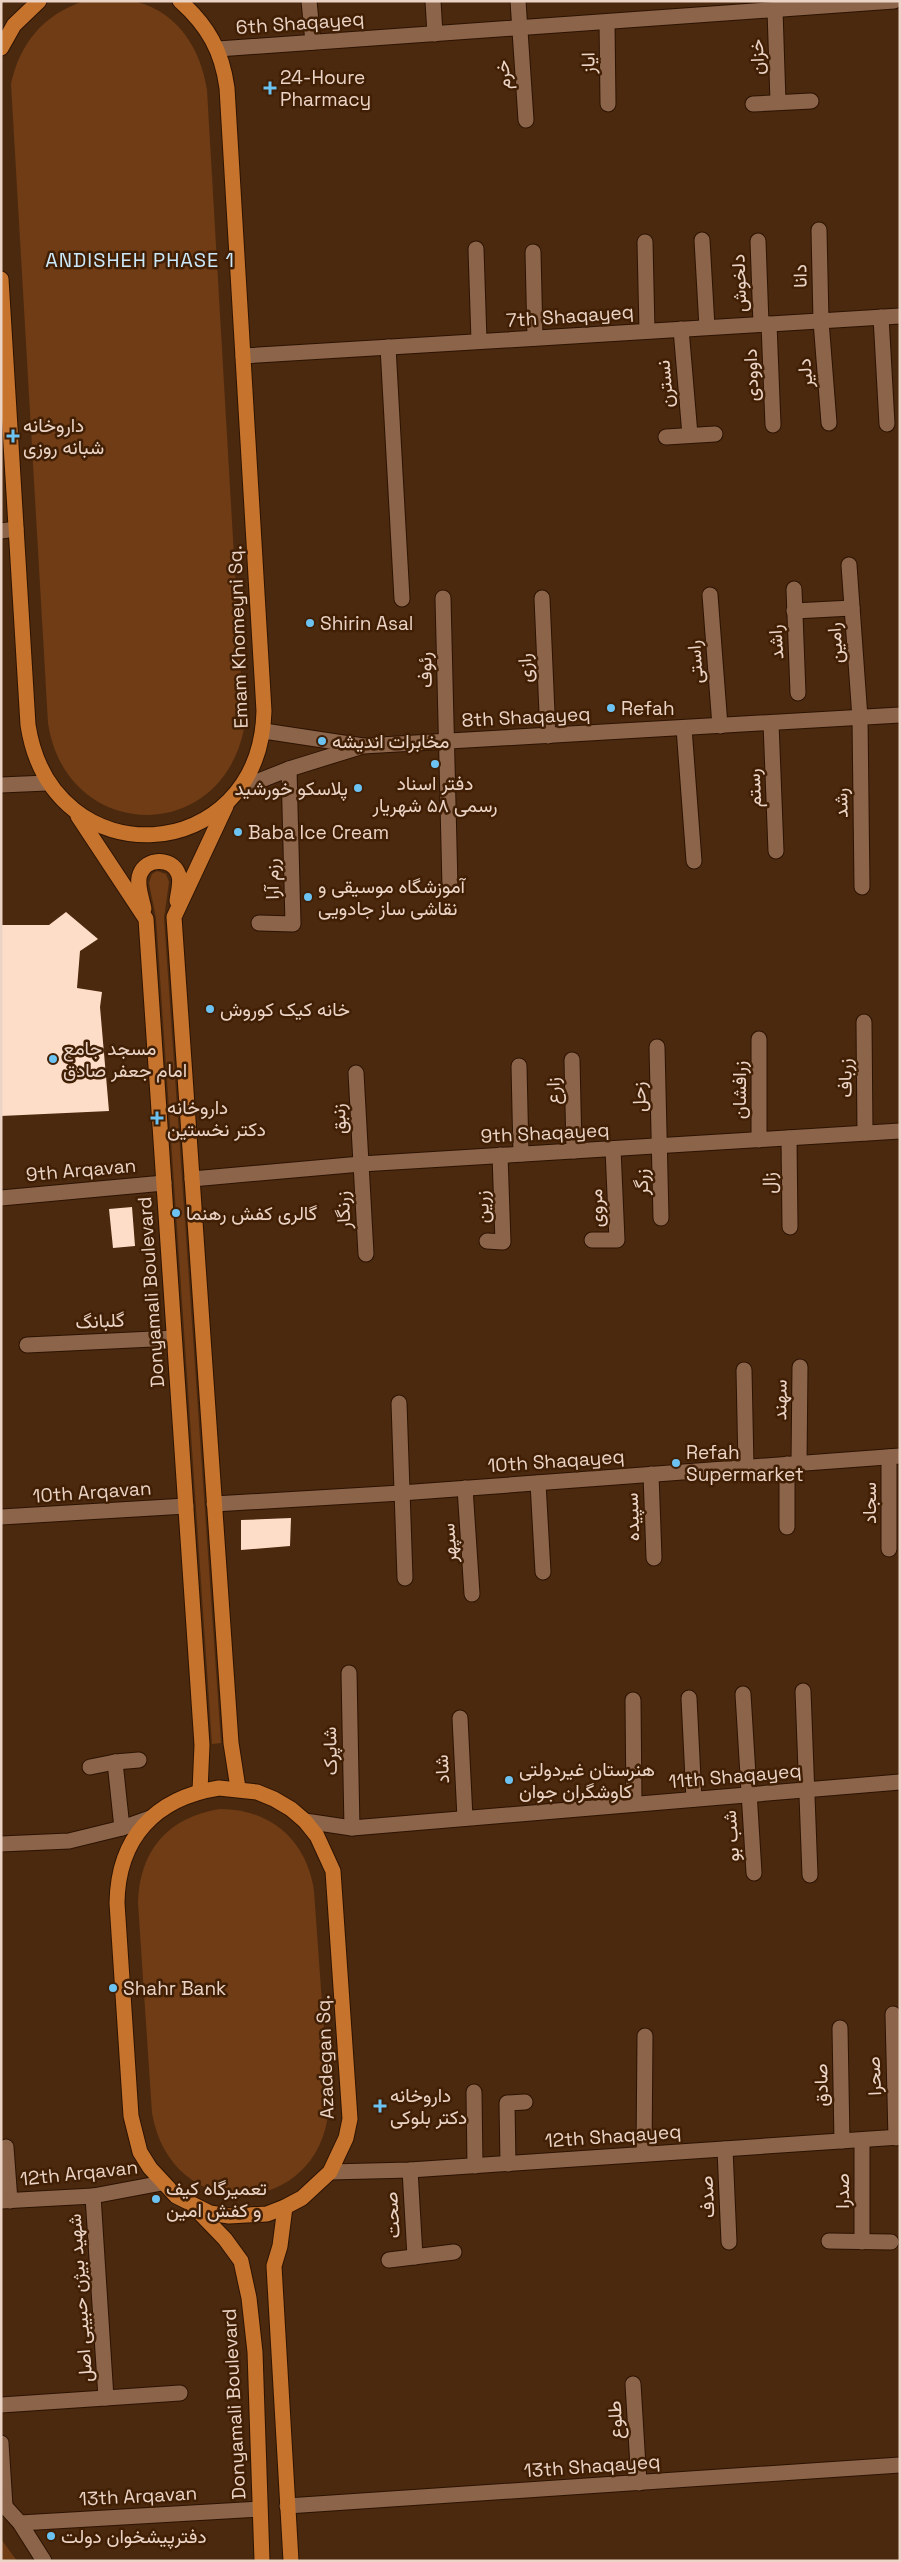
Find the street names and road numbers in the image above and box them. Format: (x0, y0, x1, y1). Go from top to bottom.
street label: 6th Shaqayeq (235, 6, 365, 40)
street label: خزان (744, 39, 770, 75)
street label: ایاز (575, 52, 601, 75)
street label: خرم (489, 59, 517, 91)
street label: دلخوش (725, 253, 753, 313)
street label: دانا (787, 264, 813, 288)
street label: 7th Shaqayeq (505, 299, 635, 333)
street label: داوودی (738, 348, 764, 402)
street label: دلیر (792, 357, 819, 390)
street label: نسترن (650, 359, 680, 409)
street label: Emam Khomeyni Sq. (222, 545, 254, 729)
street label: رامین (821, 622, 849, 664)
street label: راشد (763, 624, 789, 660)
street label: راستی (681, 639, 709, 685)
street label: رئوف (412, 652, 438, 688)
street label: رازی (512, 653, 538, 683)
street label: 8th Shaqayeq (461, 701, 591, 733)
street label: رستم (741, 768, 767, 808)
street label: رشد (828, 788, 854, 818)
street label: رزم آرا (259, 858, 285, 900)
street label: زرباف (832, 1058, 858, 1098)
street label: زرافشان (727, 1061, 752, 1119)
street label: زارع (540, 1077, 566, 1105)
street label: زحل (626, 1081, 652, 1113)
street label: زنبق (326, 1103, 352, 1135)
street label: 9th Shaqayeq (480, 1117, 610, 1149)
street label: 9th Arqavan (25, 1153, 137, 1187)
street label: زرگر (629, 1169, 654, 1196)
street label: زال (756, 1172, 782, 1194)
street label: مروی (583, 1188, 609, 1228)
street label: زرنگار (330, 1190, 357, 1231)
street label: زرین (469, 1190, 495, 1224)
street label: Donyamali Boulevard (132, 1196, 170, 1388)
street label: گلبانگ (75, 1307, 125, 1335)
street label: سهند (767, 1379, 793, 1421)
street label: 10th Shaqayeq (487, 1444, 625, 1478)
street label: 10th Arqavan (32, 1475, 152, 1509)
street label: سجاد (857, 1482, 882, 1524)
street label: سپیده (619, 1492, 646, 1542)
street label: سپهر (435, 1522, 464, 1565)
street label: شاپرک (317, 1726, 344, 1776)
street label: شاد (429, 1754, 455, 1784)
street label: 11th Shaqayeq (668, 1758, 802, 1794)
street label: شب بو (717, 1809, 745, 1863)
street label: Azadegan Sq. (310, 1994, 340, 2120)
street label: صحرا (861, 2056, 887, 2096)
street label: صادق (808, 2063, 834, 2107)
street label: 12th Shaqayeq (544, 2119, 682, 2153)
street label: 12th Arqavan (19, 2154, 139, 2192)
street label: صدرا (830, 2173, 855, 2209)
street label: صدف (693, 2175, 721, 2219)
street label: صحت (378, 2191, 406, 2239)
street label: شهید بیژن حبیبی اصل (62, 2213, 98, 2383)
street label: Donyamali Boulevard (217, 2308, 251, 2500)
street label: طلوع (602, 2400, 628, 2440)
street label: 13th Shaqayeq (523, 2449, 661, 2483)
street label: 13th Arqavan (78, 2480, 198, 2512)

